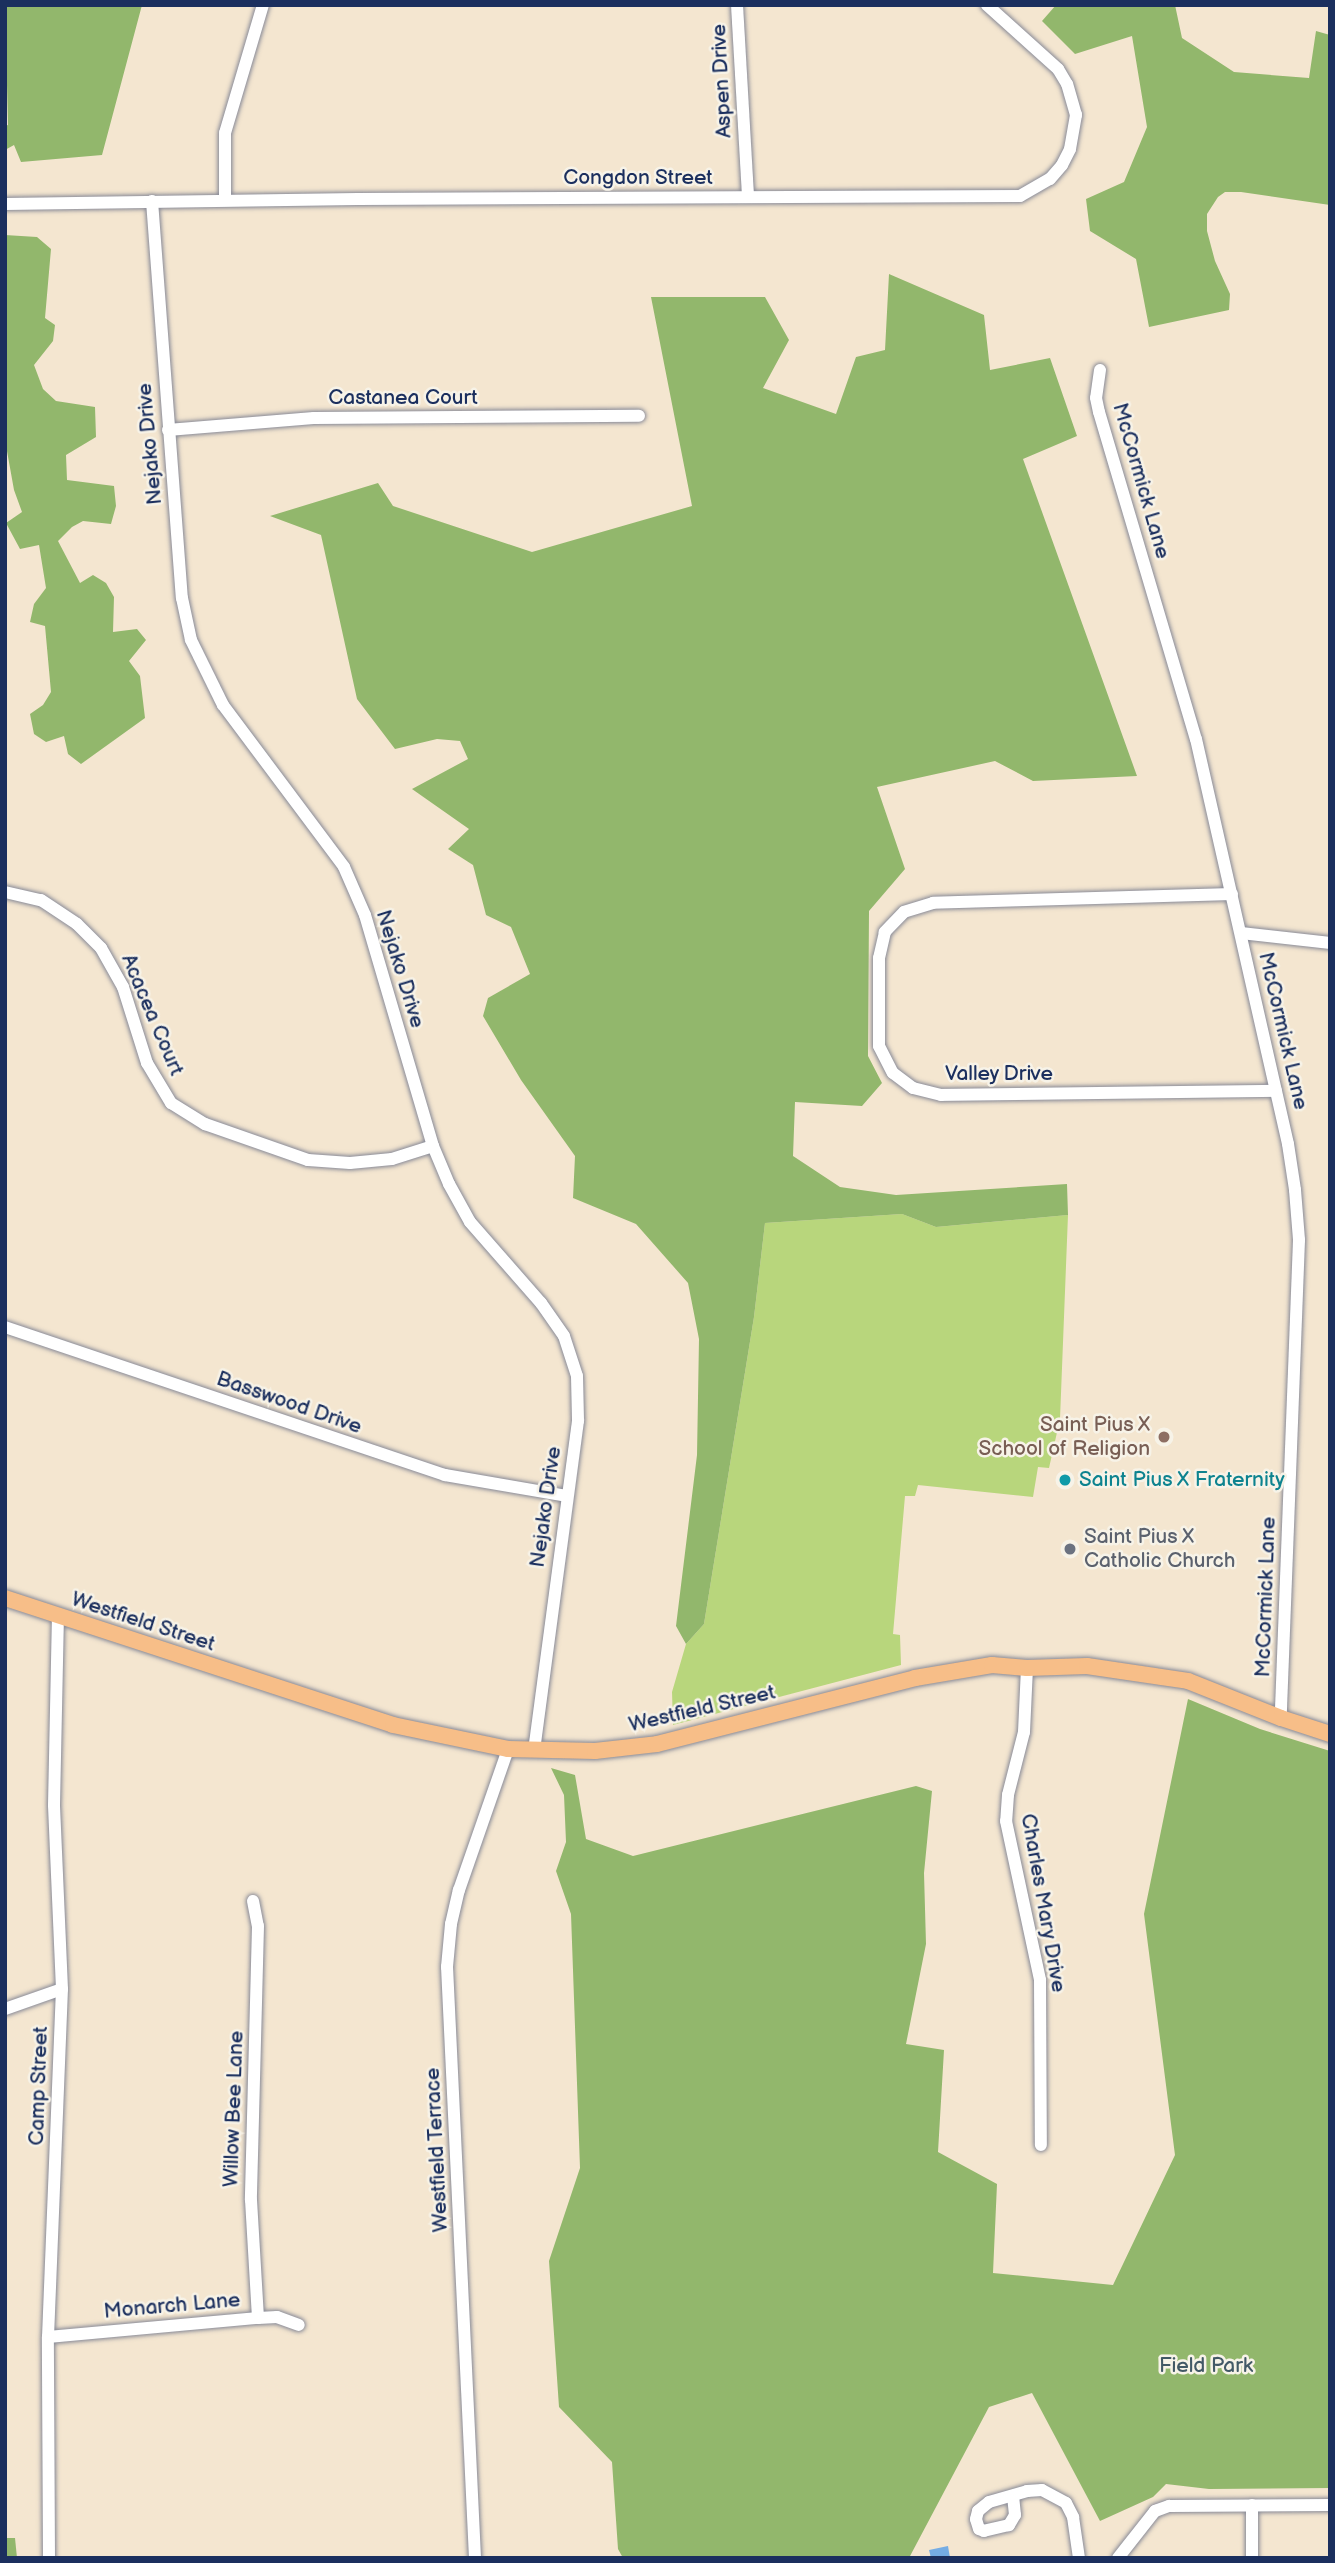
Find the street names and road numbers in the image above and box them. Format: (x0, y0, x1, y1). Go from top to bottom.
street label: Aspen Drive (706, 23, 738, 139)
street label: Congdon Street (563, 165, 713, 191)
street label: Nejako Drive (132, 382, 168, 506)
street label: Castanea Court (328, 385, 478, 411)
street label: McCormick Lane (1107, 400, 1175, 562)
street label: Nejako Drive (370, 907, 430, 1031)
street label: McCormick Lane (1253, 950, 1313, 1112)
street label: Acacea Court (115, 951, 189, 1079)
street label: Valley Drive (944, 1061, 1054, 1087)
street label: Basswood Drive (213, 1366, 365, 1440)
street label: Nejako Drive (525, 1445, 567, 1569)
street label: McCormick Lane (1251, 1516, 1281, 1678)
street label: Westfield Street (68, 1587, 218, 1657)
street label: Westfield Street (626, 1680, 778, 1738)
street label: Charles Mary Drive (1015, 1811, 1071, 1995)
street label: Camp Street (24, 2026, 54, 2146)
street label: Willow Bee Lane (219, 2030, 249, 2188)
street label: Westfield Terrace (420, 2067, 454, 2233)
street label: Monarch Lane (103, 2287, 241, 2325)

